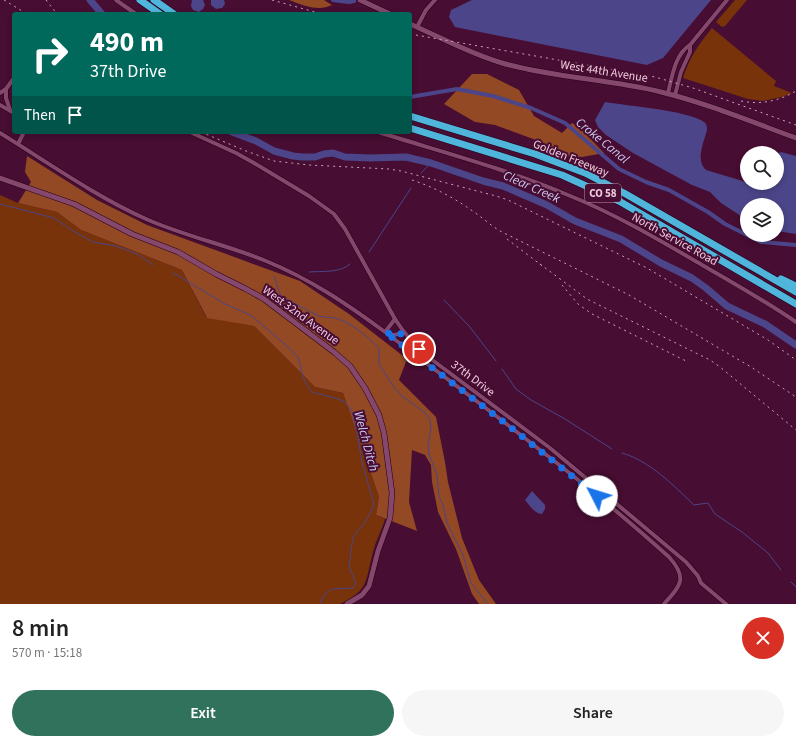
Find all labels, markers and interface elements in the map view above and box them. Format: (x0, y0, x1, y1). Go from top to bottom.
text: 490 m (90, 22, 164, 62)
icon: right (24, 28, 76, 80)
street label: West 44th Avenue (559, 56, 649, 87)
text: 37th Drive (90, 59, 166, 84)
icon: arrive (64, 104, 86, 126)
text: Then (24, 105, 56, 126)
water label: Croke Canal (572, 114, 634, 168)
street label: Golden Freeway (530, 136, 612, 182)
map controls (740, 146, 784, 242)
button: search (740, 146, 784, 190)
water label: Clear Creek (500, 166, 564, 208)
road number: CO 58 (585, 184, 621, 202)
button: layers (740, 198, 784, 242)
street label: North Service Road (629, 209, 721, 270)
street label: West 32nd Avenue (259, 282, 343, 349)
pin (402, 332, 436, 366)
icon: arrive (408, 338, 430, 360)
street label: 37th Drive (447, 356, 498, 401)
water label: Welch Ditch (349, 409, 383, 474)
position arrow (576, 475, 618, 517)
text: 8 min (12, 611, 69, 646)
button: close (742, 617, 784, 659)
text: 570 m · 15:18 (12, 644, 82, 662)
button: Exit (12, 690, 394, 736)
button: Share (402, 690, 784, 736)

